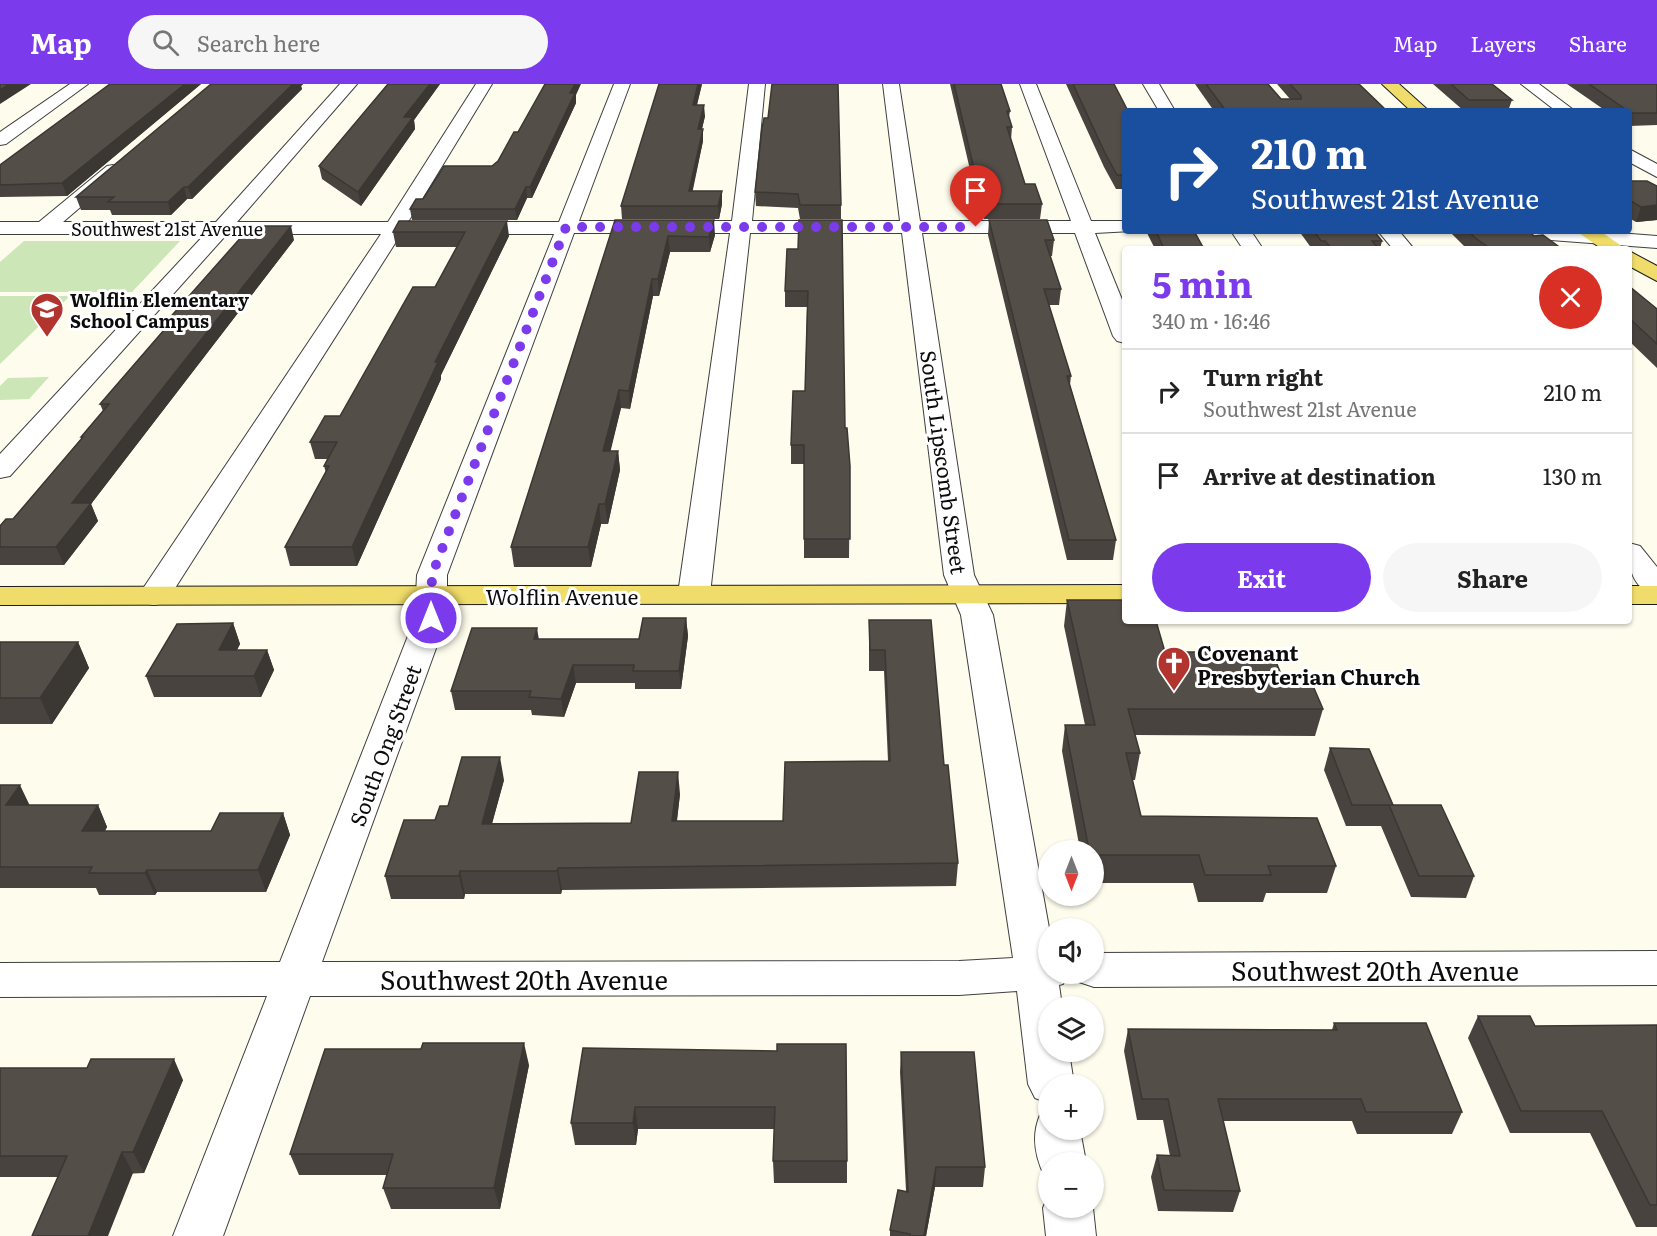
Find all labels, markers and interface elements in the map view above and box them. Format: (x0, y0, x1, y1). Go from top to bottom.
search box (128, 15, 548, 69)
text: Map (30, 21, 92, 63)
icon: search (149, 26, 182, 59)
text: Search here (197, 26, 320, 59)
text: Map (1393, 27, 1438, 58)
text: Layers (1471, 27, 1536, 58)
text: Share (1569, 27, 1627, 58)
text: 210 m (1251, 120, 1367, 182)
icon: right (1152, 132, 1230, 210)
pin (950, 165, 1001, 227)
icon: arrive (959, 174, 992, 207)
text: Southwest 21st Avenue (1251, 177, 1539, 217)
street label: Southwest 21st Avenue (71, 215, 263, 242)
text: 5 min (1152, 256, 1253, 309)
button: close (1539, 266, 1602, 329)
place label: Wolflin Elementary School Campus (70, 286, 249, 334)
school or university icon: Wolflin Elementary School Campus (29, 291, 65, 338)
text: 340 m · 16:46 (1152, 305, 1270, 335)
street label: South Lipscomb Street (914, 348, 976, 576)
text: Turn right (1203, 360, 1323, 393)
icon: right (1152, 375, 1185, 408)
text: 210 m (1543, 375, 1602, 408)
text: Southwest 21st Avenue (1203, 393, 1417, 423)
icon: arrive (1152, 459, 1185, 492)
text: Arrive at destination (1203, 459, 1436, 492)
text: 130 m (1543, 459, 1602, 492)
button: Exit (1152, 543, 1371, 612)
button: Share (1383, 543, 1602, 612)
street label: Wolflin Avenue (486, 580, 639, 611)
position arrow (399, 586, 463, 650)
place label: Covenant Presbyterian Church (1197, 636, 1420, 691)
church icon: Covenant Presbyterian Church (1156, 645, 1192, 692)
street label: South Ong Street (340, 659, 428, 830)
north arrow (1038, 840, 1104, 906)
map controls (1038, 840, 1104, 1218)
button: sound (1038, 918, 1104, 984)
street label: Southwest 20th Avenue (1231, 950, 1519, 989)
street label: Southwest 20th Avenue (380, 959, 668, 998)
button: layers (1038, 996, 1104, 1062)
button: + (1038, 1074, 1104, 1140)
button: − (1038, 1152, 1104, 1218)

